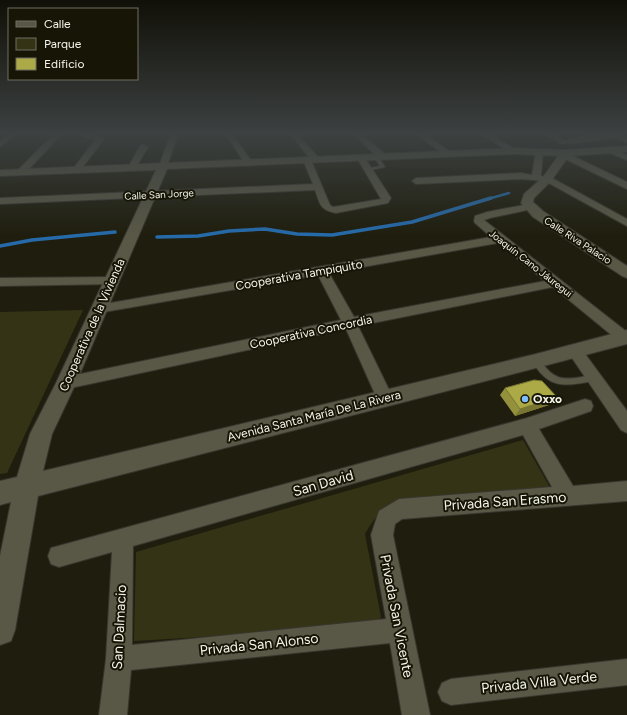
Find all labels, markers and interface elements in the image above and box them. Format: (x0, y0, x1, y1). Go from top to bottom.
legend (8, 8, 138, 80)
text: Calle (44, 17, 71, 31)
text: Parque (44, 37, 82, 51)
text: Edificio (44, 57, 84, 71)
street label: Calle San Jorge (124, 186, 195, 203)
street label: Calle Riva Palacio (542, 214, 614, 267)
street label: Joaquín Cano Jáuregui (486, 227, 575, 300)
street label: Cooperativa de la Vivienda (56, 257, 128, 393)
street label: Cooperativa Tampiquito (234, 257, 364, 293)
street label: Cooperativa Concordia (249, 312, 373, 352)
street label: Avenida Santa María De La Rivera (226, 388, 402, 444)
place label: Oxxo (533, 392, 562, 406)
marker: Oxxo (520, 394, 530, 404)
street label: San David (291, 467, 355, 500)
street label: Privada San Erasmo (443, 489, 567, 514)
street label: Privada San Vicente (376, 553, 417, 679)
street label: San Dalmacio (109, 584, 130, 670)
street label: Privada San Alonso (199, 630, 319, 659)
street label: Privada Villa Verde (480, 668, 598, 697)

